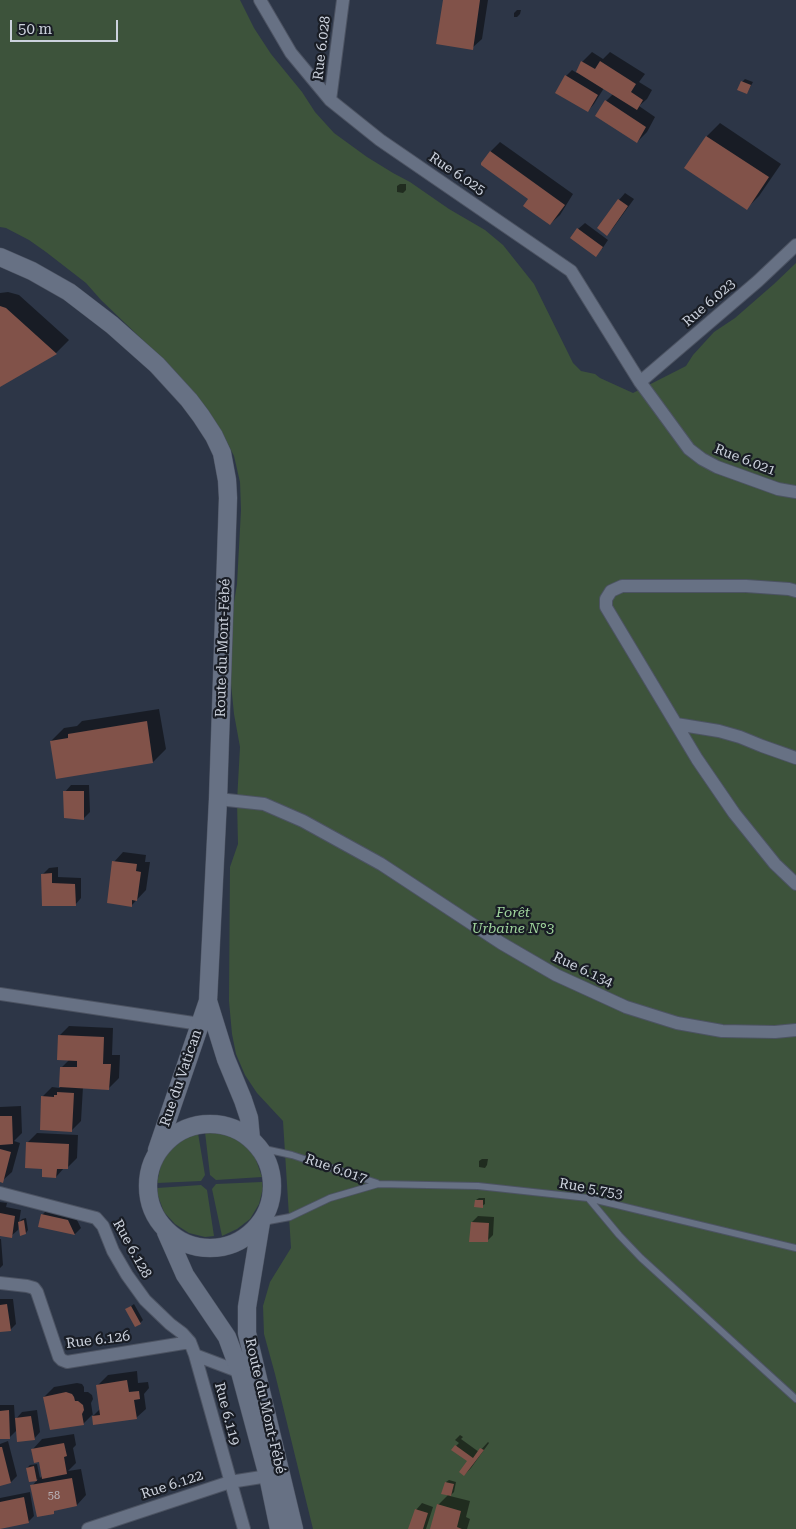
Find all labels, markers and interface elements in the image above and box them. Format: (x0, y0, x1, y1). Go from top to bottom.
scale bar (12, 10, 120, 42)
street label: Rue 6.028 (310, 15, 334, 81)
text: 50 m (18, 20, 52, 38)
street label: Rue 6.025 (426, 149, 488, 199)
street label: Rue 6.023 (679, 276, 739, 330)
street label: Rue 6.021 (712, 441, 778, 479)
street label: Route du Mont-Fébé (212, 578, 234, 718)
park label: Forêt Urbaine N°3 (472, 905, 554, 938)
street label: Rue 6.134 (550, 949, 616, 991)
street label: Rue du Vatican (157, 1027, 205, 1129)
street label: Rue 6.017 (303, 1151, 369, 1187)
street label: Rue 5.753 (558, 1175, 624, 1203)
street label: Rue 6.128 (109, 1217, 155, 1281)
street label: Rue 6.126 (65, 1328, 131, 1352)
street label: Route du Mont-Fébé (241, 1337, 289, 1475)
street label: Rue 6.119 (211, 1381, 243, 1447)
street label: Rue 6.122 (139, 1467, 205, 1503)
house number: 58 (48, 1489, 60, 1503)

